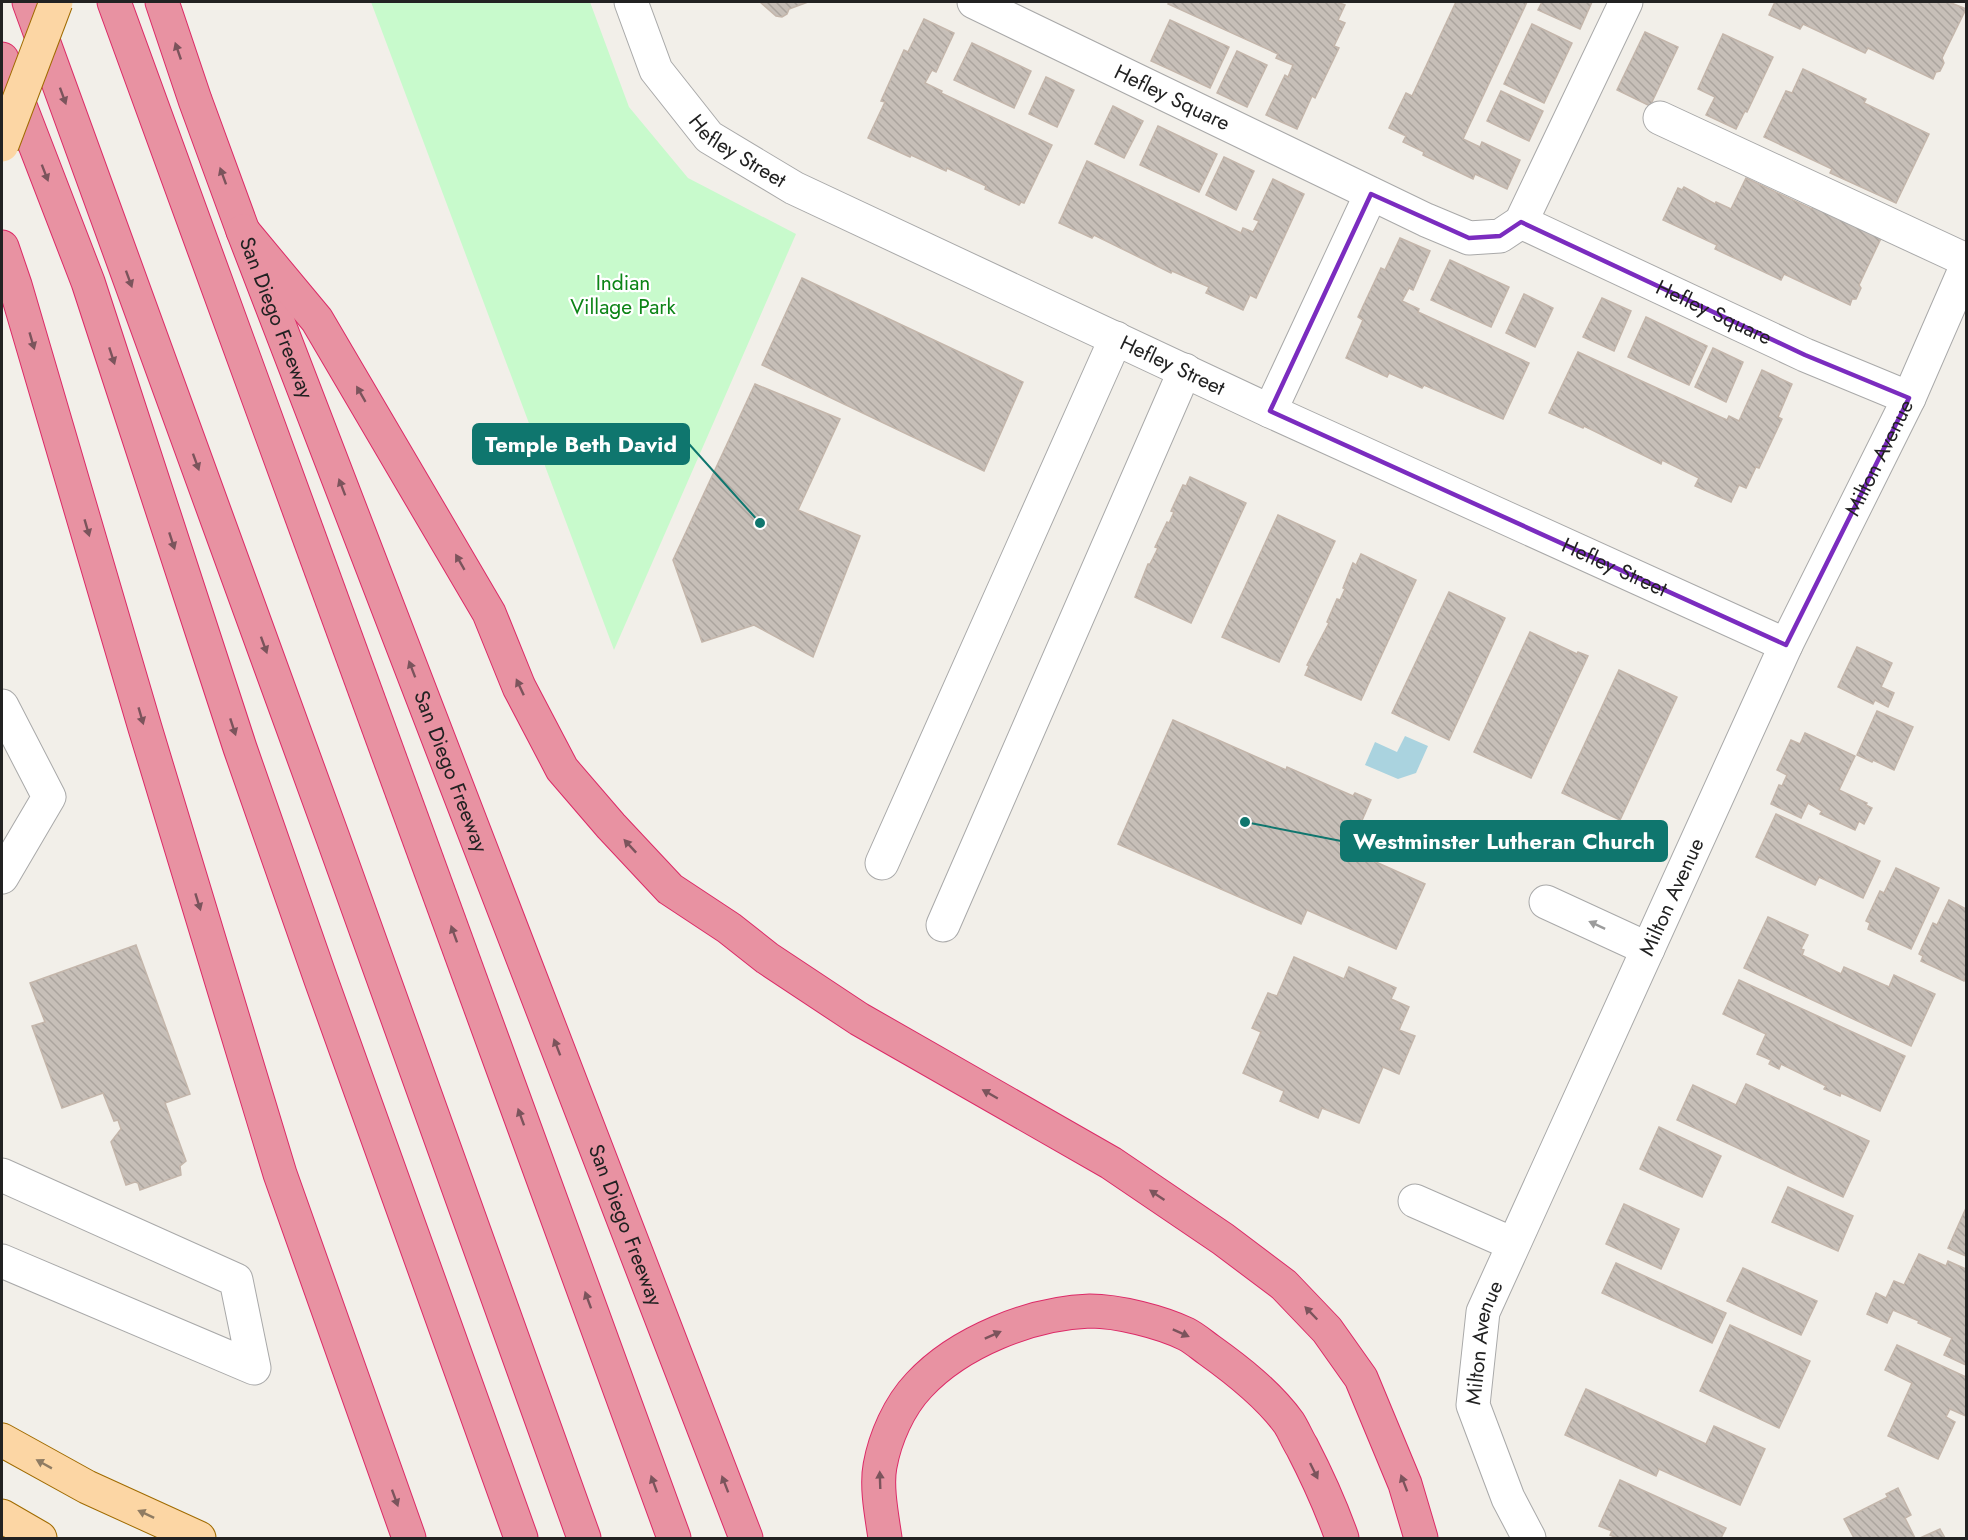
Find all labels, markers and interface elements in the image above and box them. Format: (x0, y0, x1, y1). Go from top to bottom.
one-way arrow (173, 42, 183, 60)
street label: Hefley Square (1109, 57, 1235, 138)
one-way arrow (58, 87, 68, 105)
street label: Hefley Street (682, 108, 792, 195)
one-way arrow (41, 164, 51, 182)
one-way arrow (218, 167, 228, 185)
street label: San Diego Freeway (232, 233, 321, 404)
park label: Indian Village Park (570, 268, 677, 322)
one-way arrow (124, 271, 134, 289)
street label: Hefley Square (1651, 272, 1777, 353)
street label: Hefley Street (1115, 328, 1230, 403)
one-way arrow (28, 332, 37, 350)
one-way arrow (108, 347, 117, 365)
one-way arrow (355, 386, 366, 402)
street label: Milton Avenue (1838, 394, 1921, 521)
callout: Temple Beth David (473, 424, 689, 464)
text: Temple Beth David (485, 428, 677, 460)
one-way arrow (192, 454, 202, 472)
one-way arrow (337, 478, 346, 496)
one-way arrow (82, 519, 92, 538)
street label: Hefley Street (1557, 530, 1672, 604)
one-way arrow (168, 532, 178, 550)
one-way arrow (454, 554, 465, 570)
one-way arrow (259, 637, 269, 655)
one-way arrow (407, 660, 416, 678)
one-way arrow (515, 679, 524, 696)
street label: San Diego Freeway (406, 686, 496, 857)
one-way arrow (137, 707, 146, 725)
one-way arrow (229, 718, 238, 736)
callout: Westminster Lutheran Church (1341, 821, 1667, 861)
text: Westminster Lutheran Church (1353, 825, 1655, 857)
street label: Milton Avenue (1632, 833, 1711, 961)
one-way arrow (623, 839, 637, 854)
one-way arrow (194, 893, 203, 911)
one-way arrow (1588, 921, 1605, 930)
one-way arrow (449, 925, 459, 943)
one-way arrow (552, 1038, 562, 1056)
one-way arrow (981, 1089, 998, 1099)
one-way arrow (516, 1108, 525, 1126)
street label: San Diego Freeway (581, 1140, 671, 1311)
one-way arrow (1149, 1190, 1165, 1201)
street label: Milton Avenue (1458, 1275, 1510, 1406)
one-way arrow (582, 1291, 592, 1309)
one-way arrow (1304, 1306, 1318, 1321)
one-way arrow (1173, 1328, 1191, 1338)
one-way arrow (985, 1330, 1003, 1340)
one-way arrow (35, 1459, 52, 1469)
one-way arrow (1309, 1462, 1318, 1479)
one-way arrow (875, 1471, 885, 1490)
one-way arrow (1399, 1473, 1409, 1491)
one-way arrow (649, 1474, 659, 1492)
one-way arrow (720, 1475, 730, 1493)
one-way arrow (390, 1490, 400, 1508)
one-way arrow (136, 1509, 154, 1519)

